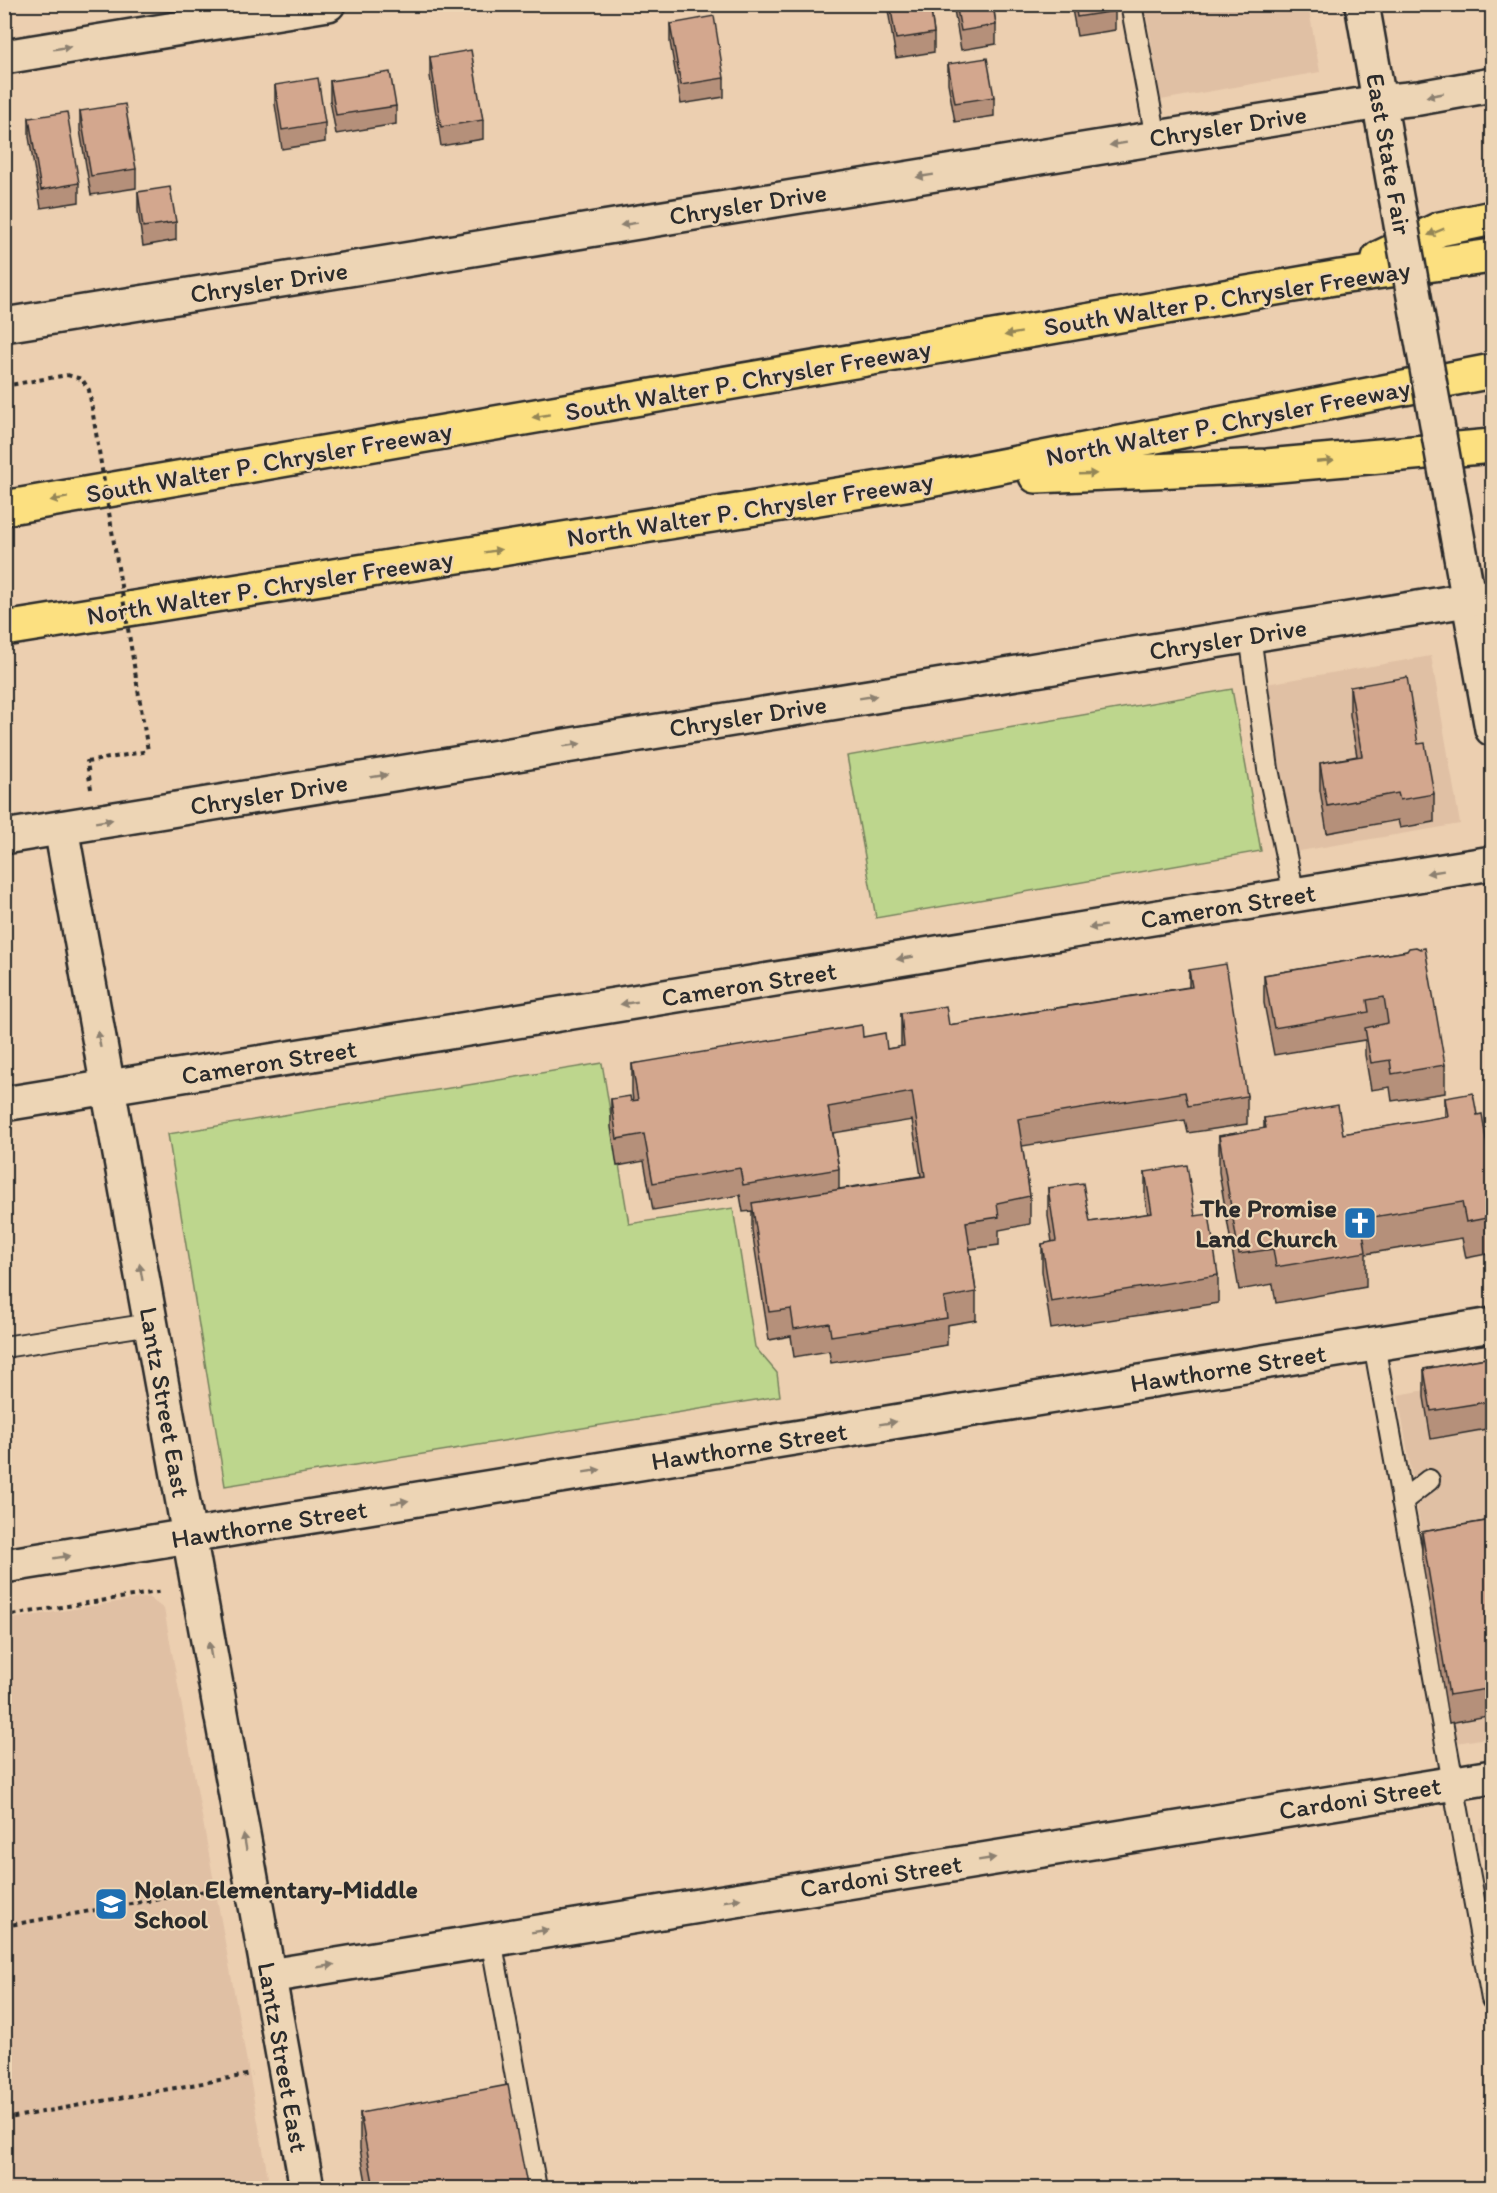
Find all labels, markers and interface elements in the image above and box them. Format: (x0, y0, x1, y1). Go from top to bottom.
one-way arrow (53, 43, 72, 52)
street label: East State Fair (1359, 71, 1419, 238)
one-way arrow (1425, 91, 1444, 100)
street label: Chrysler Drive (1147, 98, 1309, 154)
one-way arrow (1108, 140, 1127, 149)
one-way arrow (916, 171, 935, 180)
street label: Chrysler Drive (667, 176, 829, 232)
one-way arrow (619, 219, 638, 228)
one-way arrow (1427, 228, 1445, 237)
street label: South Walter P. Chrysler Freeway (1041, 253, 1413, 343)
street label: Chrysler Drive (188, 254, 350, 310)
one-way arrow (1004, 329, 1023, 338)
street label: South Walter P. Chrysler Freeway (563, 332, 933, 428)
street label: North Walter P. Chrysler Freeway (1043, 371, 1413, 473)
one-way arrow (531, 411, 550, 420)
street label: South Walter P. Chrysler Freeway (84, 414, 454, 510)
one-way arrow (1316, 456, 1335, 466)
street label: North Walter P. Chrysler Freeway (564, 464, 936, 554)
one-way arrow (1078, 469, 1097, 478)
one-way arrow (49, 494, 68, 503)
street label: North Walter P. Chrysler Freeway (84, 542, 456, 632)
one-way arrow (484, 546, 503, 555)
street label: Chrysler Drive (1147, 611, 1309, 667)
street label: Chrysler Drive (667, 688, 829, 744)
one-way arrow (858, 692, 877, 701)
one-way arrow (562, 740, 581, 749)
street label: Chrysler Drive (188, 766, 350, 822)
one-way arrow (370, 771, 389, 780)
one-way arrow (94, 816, 113, 825)
one-way arrow (1425, 868, 1444, 877)
street label: Cameron Street (1138, 876, 1318, 936)
one-way arrow (1088, 923, 1107, 932)
street label: Cameron Street (659, 954, 839, 1014)
one-way arrow (895, 954, 914, 963)
one-way arrow (620, 999, 639, 1008)
one-way arrow (94, 1029, 103, 1048)
street label: Cameron Street (179, 1032, 359, 1092)
place label: The Promise Land Church (1195, 1192, 1337, 1254)
church icon: The Promise Land Church (1342, 1205, 1378, 1241)
one-way arrow (137, 1262, 146, 1281)
street label: Lantz Street East (133, 1304, 198, 1500)
street label: Hawthorne Street (1128, 1337, 1328, 1399)
street label: Hawthorne Street (649, 1415, 849, 1477)
one-way arrow (879, 1418, 898, 1427)
one-way arrow (583, 1466, 602, 1475)
street label: Hawthorne Street (169, 1493, 369, 1555)
one-way arrow (391, 1498, 410, 1507)
one-way arrow (53, 1552, 72, 1561)
one-way arrow (205, 1640, 214, 1659)
street label: Cardoni Street (1277, 1769, 1444, 1827)
one-way arrow (240, 1832, 249, 1851)
street label: Cardoni Street (798, 1847, 965, 1905)
one-way arrow (977, 1854, 996, 1863)
place label: Nolan Elementary-Middle School (134, 1873, 418, 1935)
school or university icon: Nolan Elementary-Middle School (93, 1886, 129, 1922)
one-way arrow (723, 1895, 742, 1904)
one-way arrow (530, 1927, 549, 1936)
street label: Lantz Street East (251, 1959, 316, 2155)
one-way arrow (317, 1961, 336, 1970)

